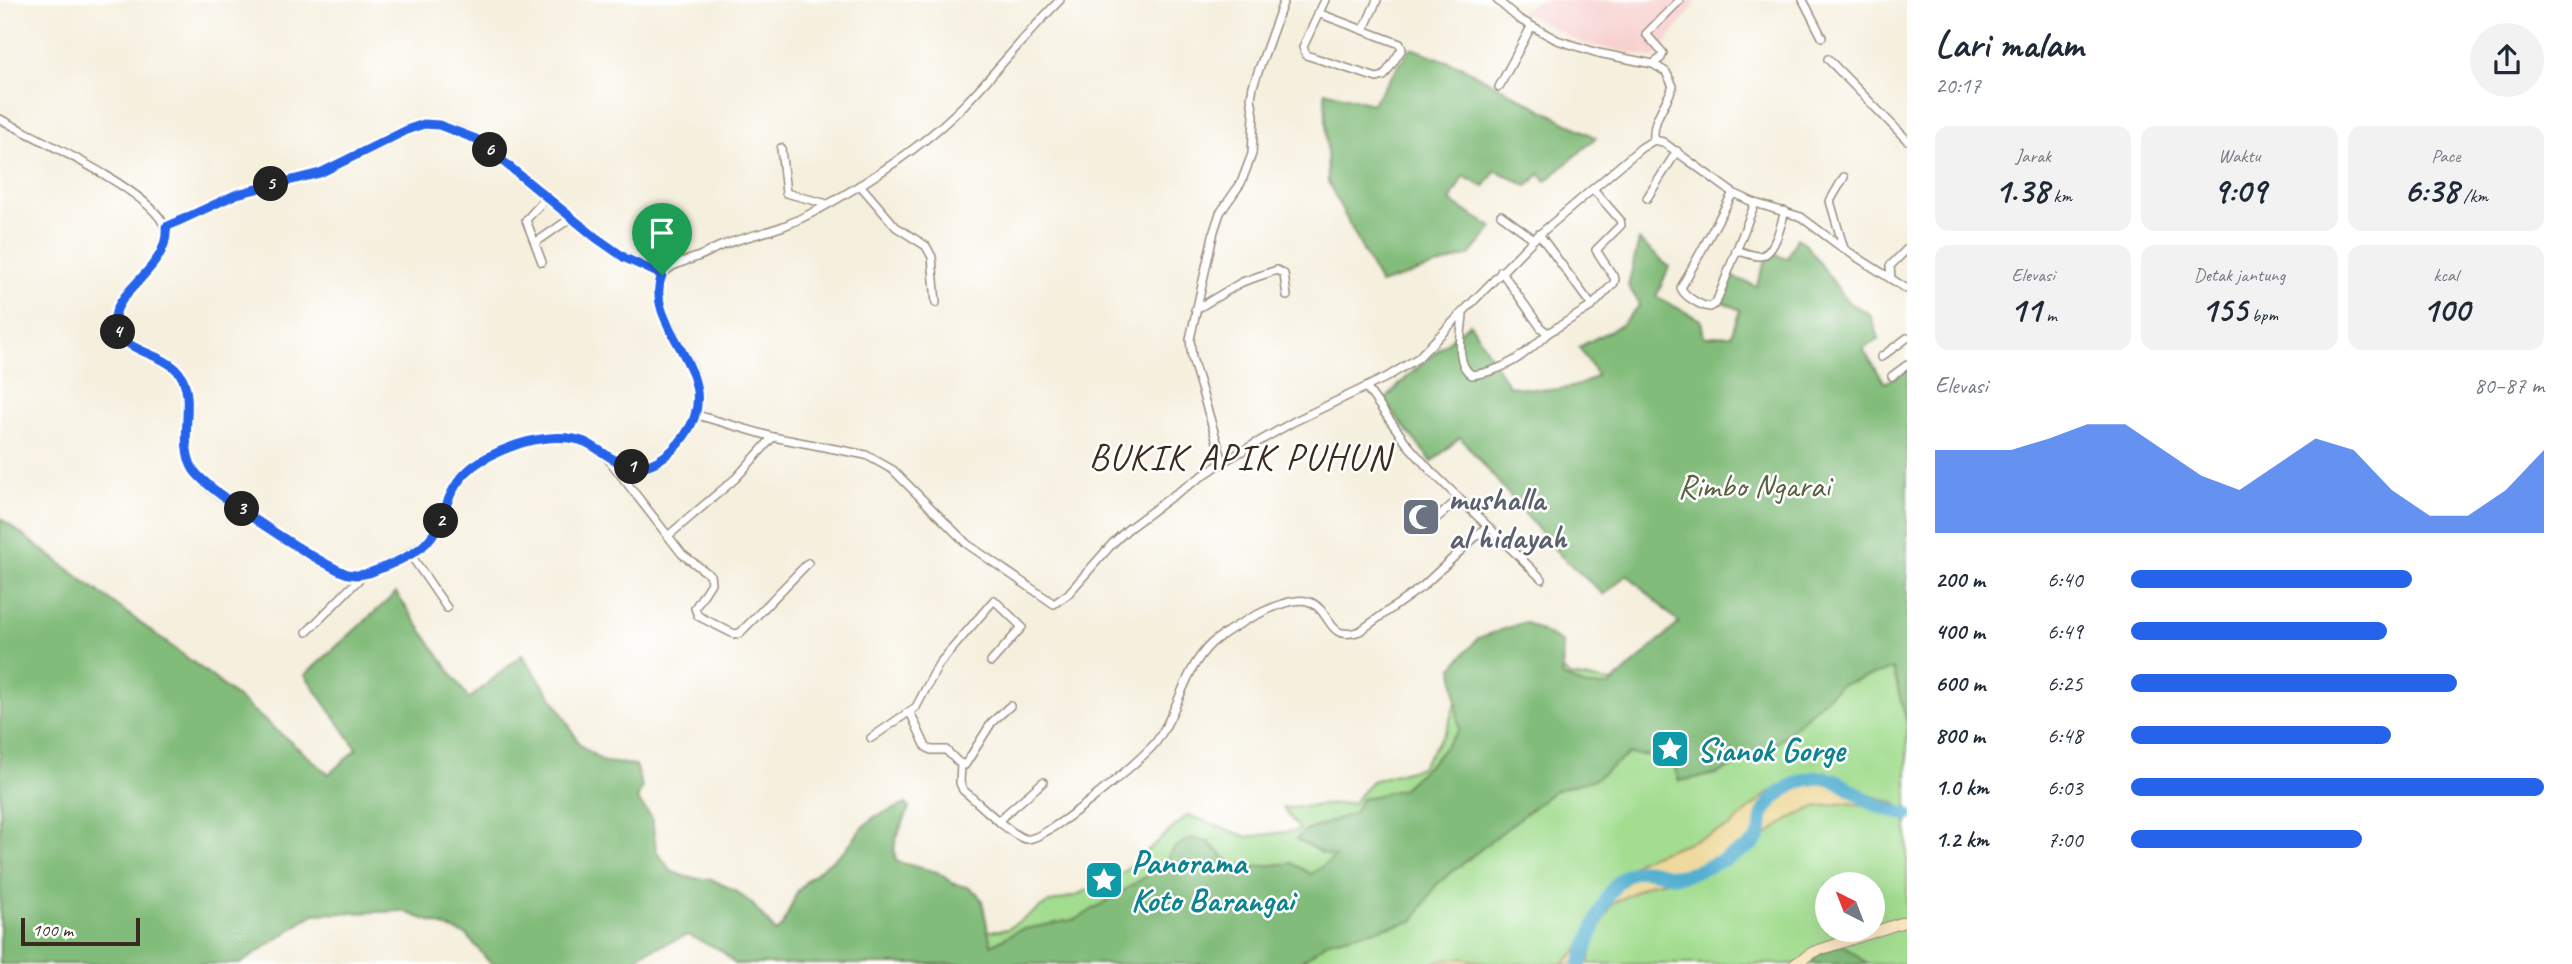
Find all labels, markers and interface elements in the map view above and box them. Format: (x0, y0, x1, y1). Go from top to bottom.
text: Lari malam (1935, 21, 2083, 68)
button: share (2470, 23, 2544, 97)
text: 20:17 (1935, 71, 1981, 100)
pin: 6 (472, 132, 508, 168)
text: 6 (485, 137, 494, 161)
text: Jarak (2016, 144, 2051, 168)
text: Waktu (2218, 144, 2261, 168)
text: Pace (2431, 144, 2460, 168)
pin: 5 (254, 166, 288, 202)
text: 1.38 (1994, 168, 2049, 213)
text: 9:09 (2213, 168, 2266, 213)
text: 6:38 (2404, 168, 2459, 213)
text: 5 (266, 171, 275, 195)
text: km (2049, 184, 2072, 208)
text: /km (2459, 184, 2488, 208)
pin (632, 203, 692, 275)
icon: arrive (643, 214, 681, 252)
text: Elevasi (2011, 263, 2055, 287)
text: Detak jantung (2194, 263, 2285, 287)
text: kcal (2433, 263, 2458, 287)
text: 11 (2010, 287, 2041, 332)
text: 155 (2201, 287, 2247, 332)
text: 100 (2422, 287, 2469, 332)
text: m (2041, 303, 2057, 327)
text: bpm (2247, 303, 2278, 327)
pin: 4 (100, 314, 136, 350)
text: 4 (113, 319, 122, 343)
text: Elevasi (1935, 371, 1988, 400)
text: 80–87 m (2474, 371, 2544, 400)
district label: BUKIK APIK PUHUN (1089, 433, 1395, 480)
pin: 1 (614, 449, 650, 484)
text: 1 (627, 454, 636, 478)
park label: Rimbo Ngarai (1678, 465, 1834, 507)
place label: mushalla al hidayah (1448, 478, 1568, 558)
pin: 3 (224, 491, 260, 526)
text: 3 (237, 496, 246, 520)
mosque icon: mushalla al hidayah (1400, 496, 1442, 538)
pin: 2 (424, 504, 458, 538)
text: 2 (436, 508, 445, 532)
text: 200 m (1935, 565, 1985, 594)
text: 6:40 (2047, 565, 2083, 594)
text: 400 m (1935, 617, 1985, 646)
text: 6:49 (2047, 617, 2083, 646)
text: 600 m (1935, 669, 1985, 698)
text: 6:25 (2047, 669, 2083, 698)
text: 800 m (1935, 721, 1985, 750)
text: 6:48 (2047, 721, 2083, 750)
place icon: Sianok Gorge (1649, 728, 1691, 770)
place label: Sianok Gorge (1697, 729, 1848, 771)
text: 1.0 km (1935, 773, 1989, 802)
text: 6:03 (2047, 773, 2083, 802)
text: 1.2 km (1935, 825, 1989, 854)
text: 7:00 (2047, 825, 2083, 854)
place label: Panorama Koto Barangai (1131, 841, 1298, 921)
place icon: Panorama Koto Barangai (1083, 859, 1125, 901)
north arrow (1815, 872, 1885, 942)
map controls (1815, 872, 1885, 942)
scale bar (21, 915, 140, 947)
text: 100 m (32, 918, 73, 942)

